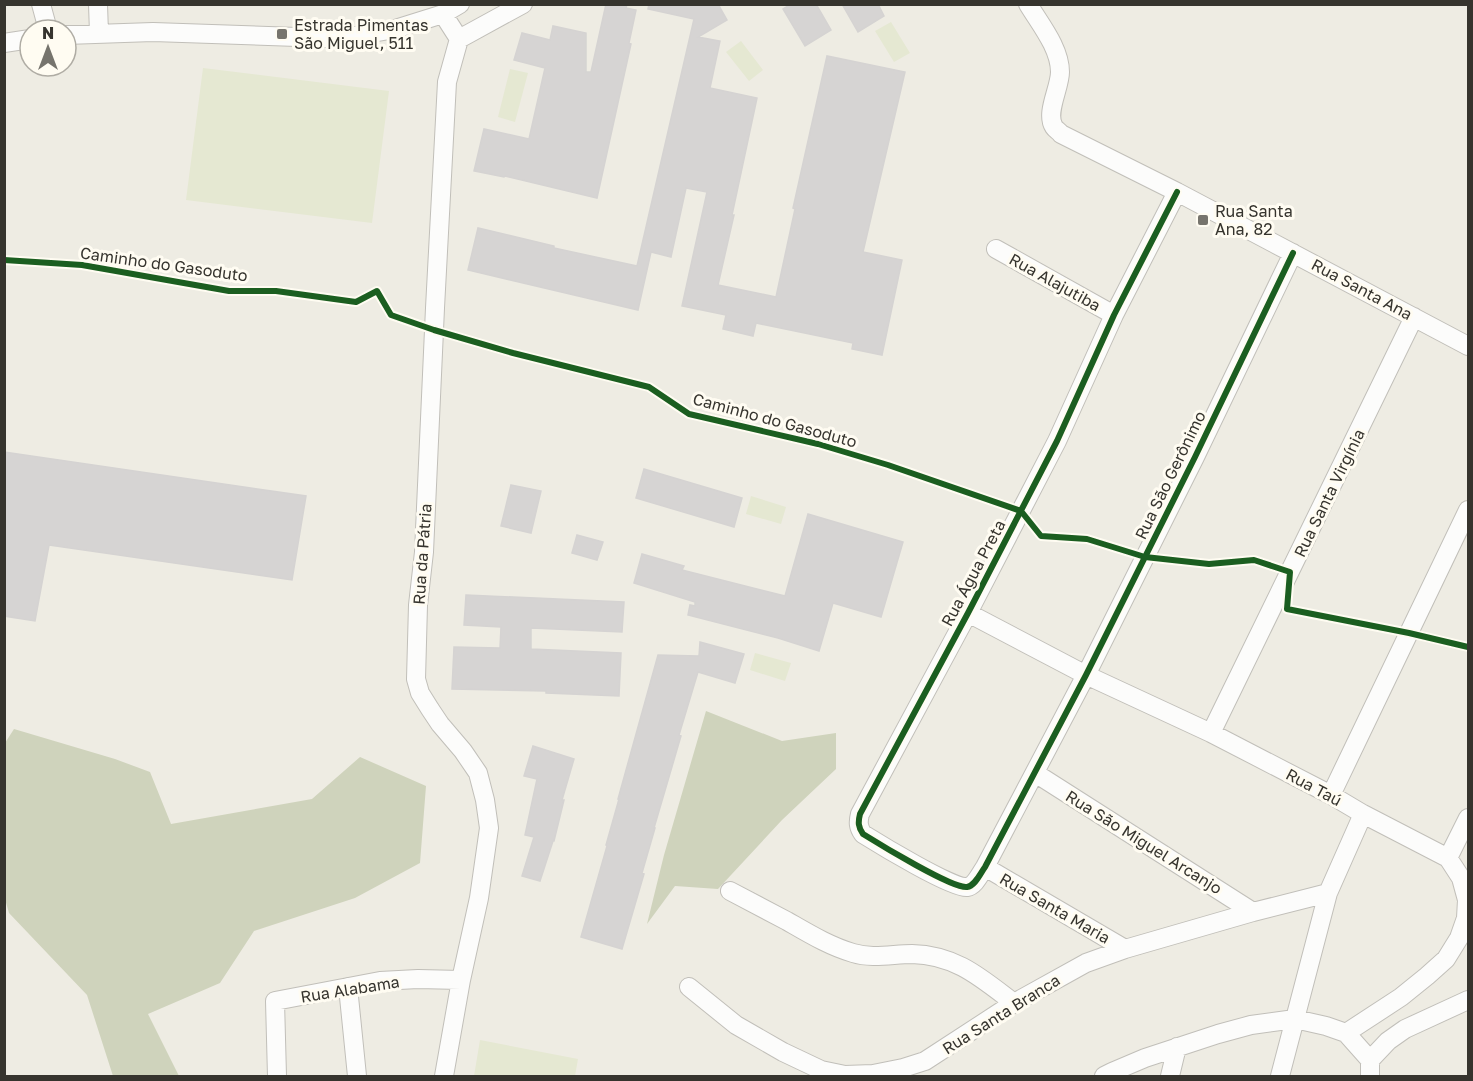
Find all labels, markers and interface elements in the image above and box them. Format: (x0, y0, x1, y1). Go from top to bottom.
place label: Estrada Pimentas São Miguel, 511 (294, 15, 428, 53)
north arrow (18, 18, 78, 78)
text: N (42, 23, 54, 43)
marker: Estrada Pimentas São Miguel, 511 (275, 27, 289, 41)
place label: Rua Santa Ana, 82 (1215, 201, 1293, 239)
marker: Rua Santa Ana, 82 (1196, 213, 1210, 227)
street label: Caminho do Gasoduto (79, 242, 249, 286)
street label: Rua Alajutiba (1006, 249, 1104, 315)
street label: Rua Santa Ana (1308, 254, 1416, 324)
street label: Caminho do Gasoduto (691, 388, 859, 452)
street label: Rua São Gerônimo (1130, 408, 1210, 542)
street label: Rua Santa Virgínia (1289, 426, 1369, 560)
street label: Rua da Pátria (408, 503, 436, 605)
street label: Rua Água Preta (937, 516, 1009, 630)
street label: Rua Taú (1283, 764, 1345, 810)
street label: Rua São Miguel Arcanjo (1062, 786, 1226, 898)
street label: Rua Santa Maria (996, 868, 1114, 948)
street label: Rua Santa Branca (938, 970, 1064, 1058)
street label: Rua Alabama (299, 971, 401, 1007)

